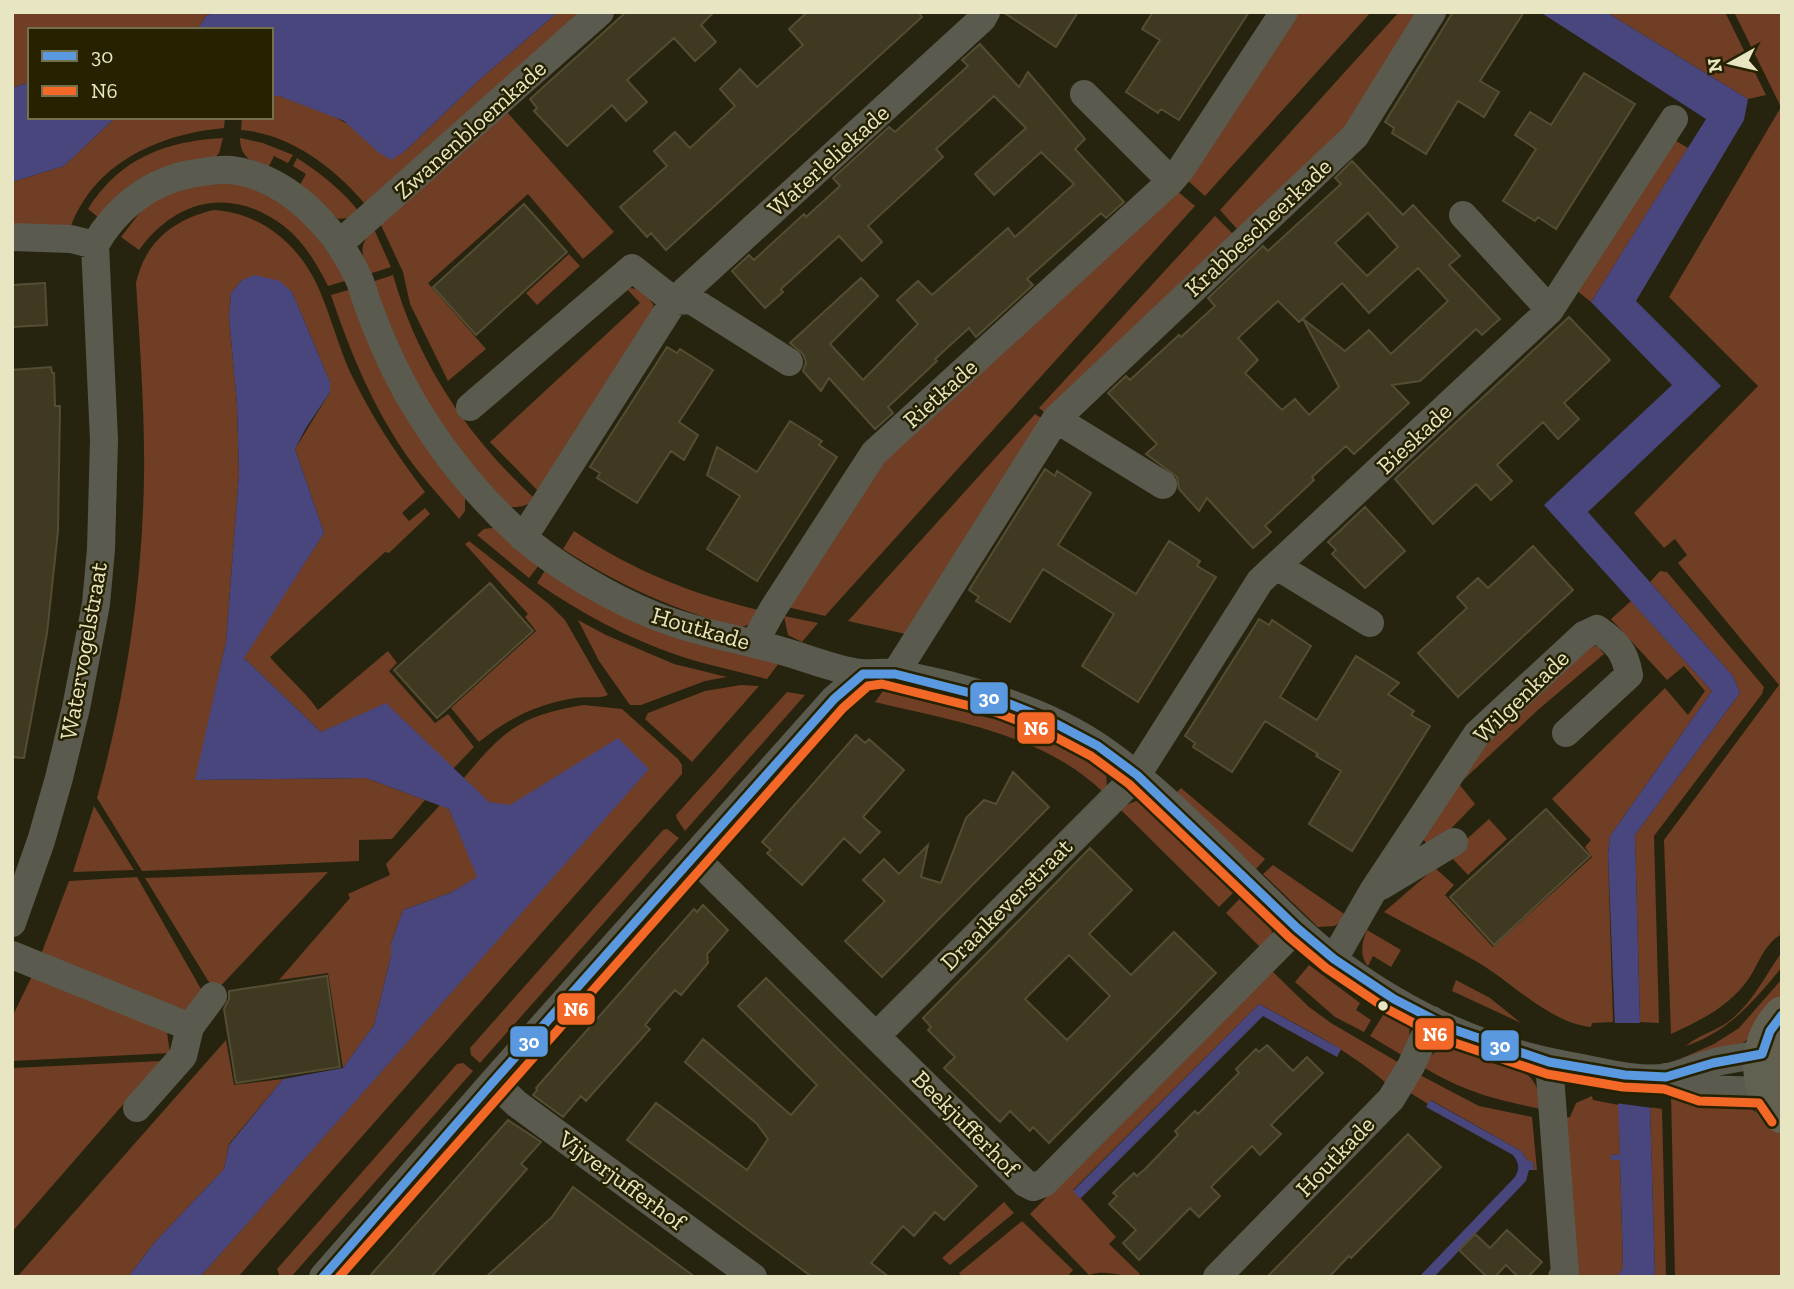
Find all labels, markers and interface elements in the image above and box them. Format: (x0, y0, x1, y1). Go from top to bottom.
legend (28, 28, 273, 119)
north arrow (1696, 28, 1766, 98)
text: 30 (91, 43, 113, 68)
street label: Zwanenbloemkade (388, 53, 552, 205)
text: N (1702, 57, 1727, 74)
text: N6 (91, 78, 118, 103)
street label: Waterleliekade (761, 98, 895, 222)
street label: Krabbescheerkade (1179, 152, 1337, 302)
street label: Rietkade (897, 352, 983, 434)
street label: Bieskade (1371, 396, 1457, 480)
street label: Watervogelstraat (53, 560, 113, 742)
street label: Houtkade (649, 600, 753, 656)
street label: Wilgenkade (1467, 643, 1575, 749)
line badge: 30 (969, 681, 1009, 715)
text: 30 (978, 686, 1000, 709)
line badge: N6 (1016, 711, 1056, 745)
text: N6 (1024, 717, 1048, 740)
street label: Draaikeverstraat (934, 832, 1078, 976)
line badge: N6 (556, 992, 596, 1026)
text: N6 (564, 998, 588, 1021)
unlabelled marker (1376, 999, 1390, 1013)
line badge: N6 (1414, 1017, 1455, 1051)
text: N6 (1423, 1023, 1447, 1046)
line badge: 30 (509, 1025, 549, 1058)
line badge: 30 (1480, 1029, 1520, 1062)
text: 30 (518, 1030, 540, 1053)
text: 30 (1489, 1034, 1511, 1057)
street label: Beekjufferhof (907, 1064, 1027, 1184)
street label: Houtkade (1290, 1110, 1380, 1202)
street label: Vijverjufferhof (552, 1124, 693, 1237)

